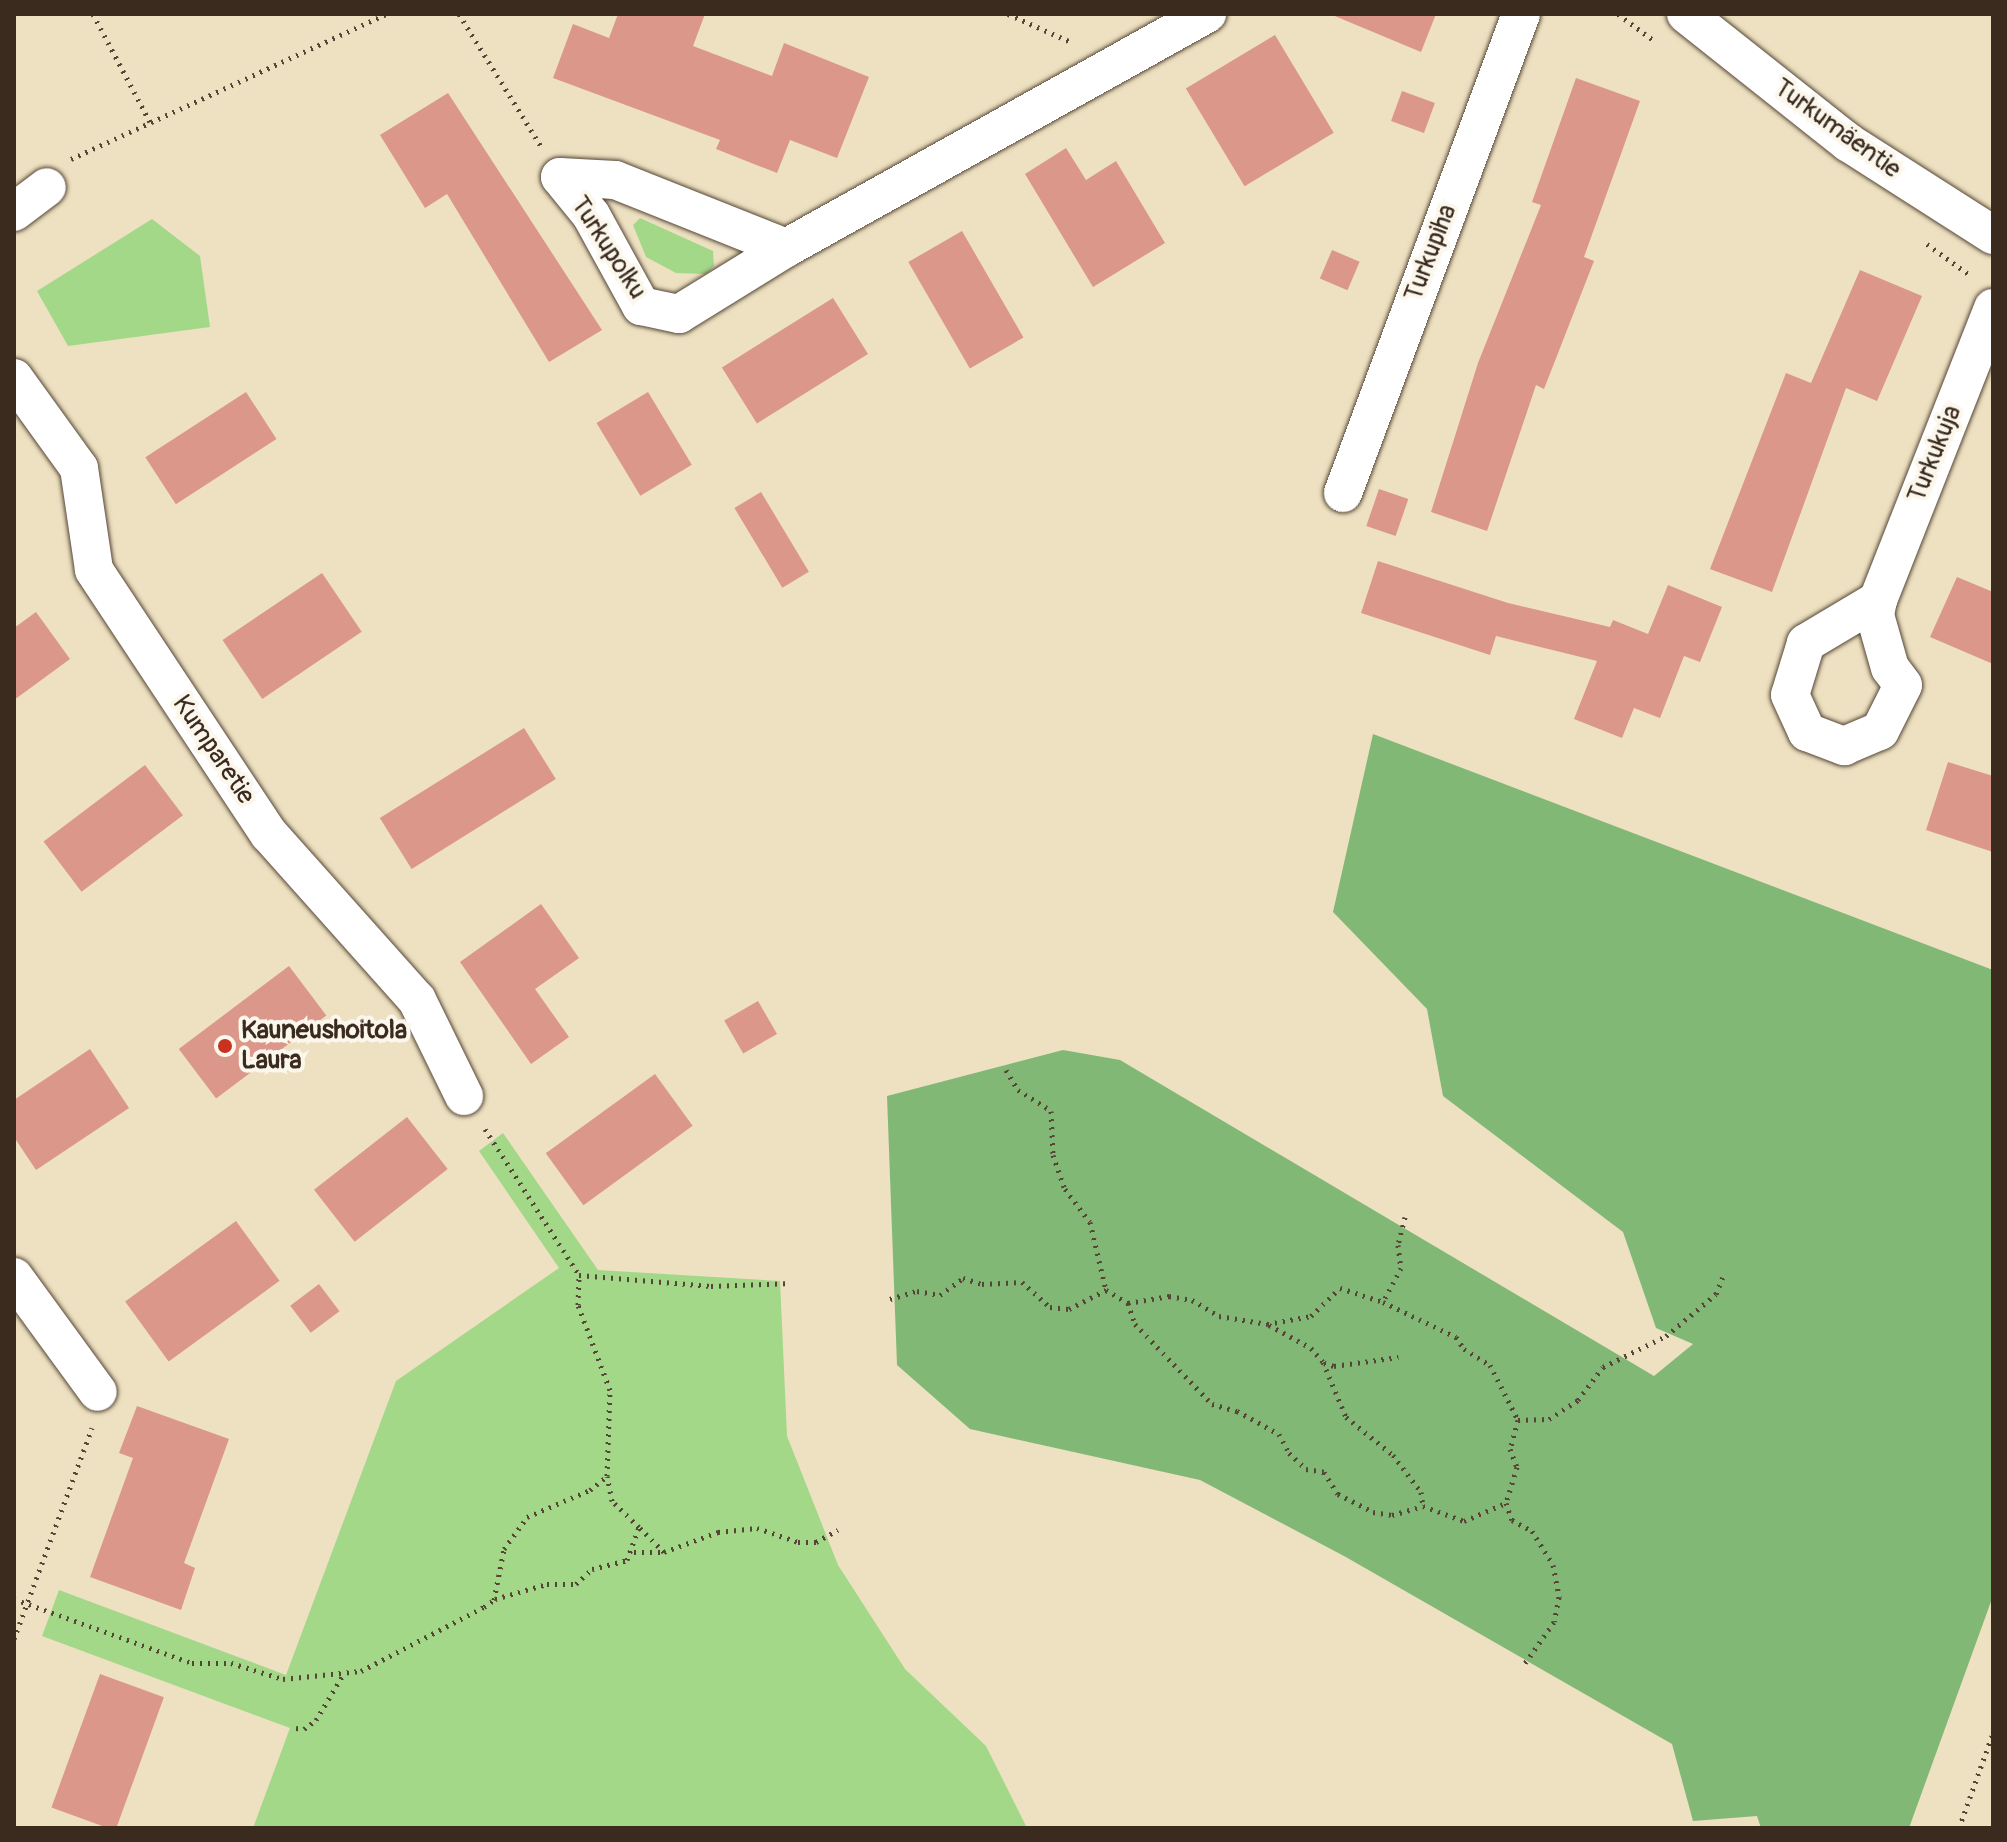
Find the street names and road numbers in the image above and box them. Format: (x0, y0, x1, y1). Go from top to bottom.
street label: Turkumäentie (1767, 73, 1907, 185)
street label: Turkupolku (563, 191, 653, 305)
street label: Turkupiha (1398, 200, 1464, 306)
street label: Turkukuja (1901, 401, 1969, 507)
street label: Kumparetie (165, 689, 261, 811)

